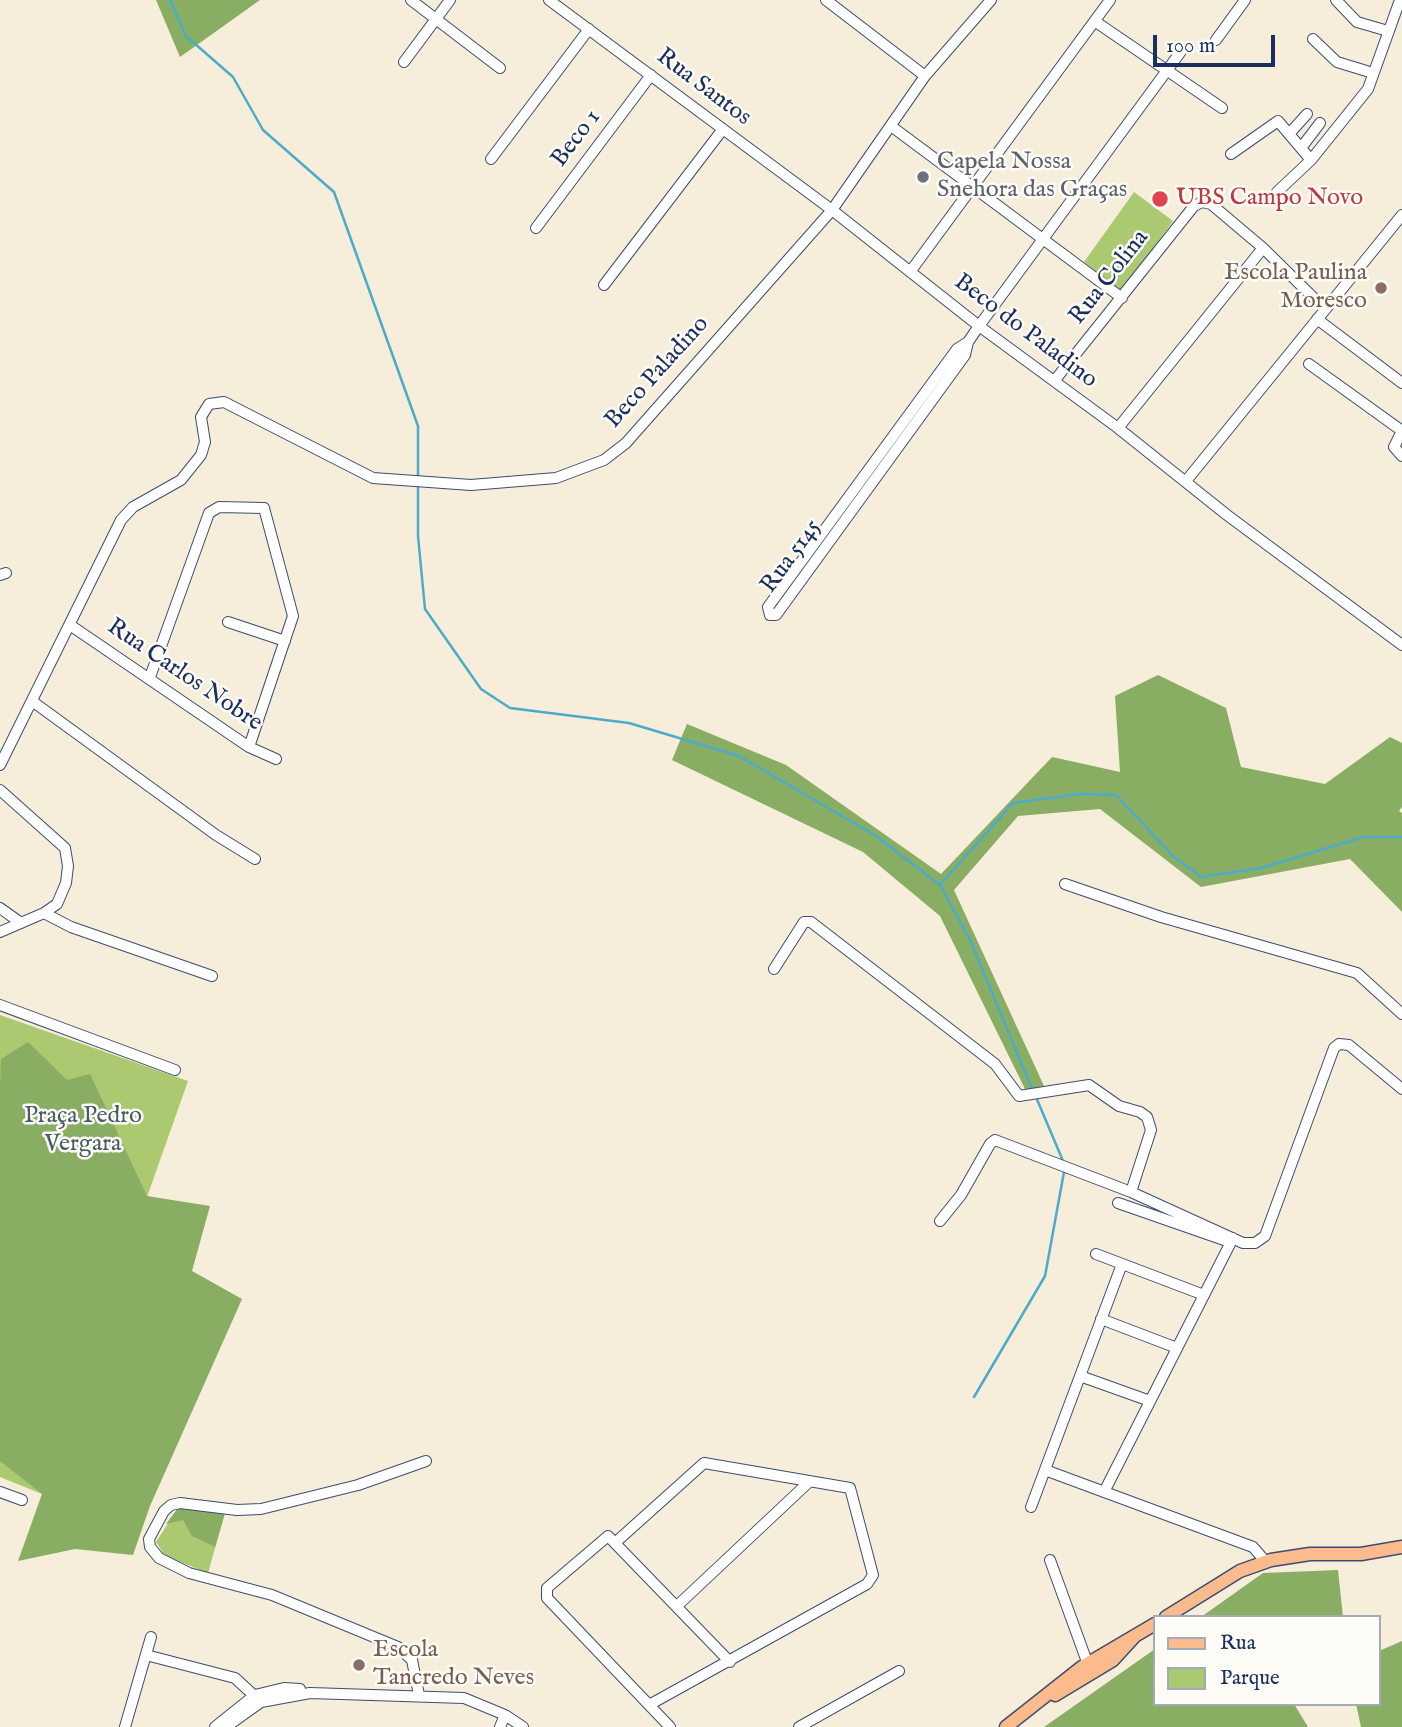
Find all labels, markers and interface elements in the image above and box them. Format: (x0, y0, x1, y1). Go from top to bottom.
scale bar (1157, 21, 1280, 65)
text: 100 m (1166, 33, 1215, 60)
street label: Rua Santos (650, 43, 756, 133)
street label: Beco 1 (546, 105, 608, 173)
place label: Capela Nossa Snehora das Graças (937, 149, 1127, 205)
marker: Capela Nossa Snehora das Graças (915, 169, 931, 185)
place label: UBS Campo Novo (1176, 185, 1363, 213)
marker: UBS Campo Novo (1150, 189, 1170, 209)
street label: Rua Colina (1064, 225, 1156, 331)
place label: Escola Paulina Moresco (1224, 260, 1367, 316)
street label: Beco do Paladino (948, 269, 1102, 395)
marker: Escola Paulina Moresco (1373, 280, 1389, 296)
street label: Beco Paladino (600, 311, 716, 435)
street label: Rua 5145 (756, 514, 828, 600)
street label: Rua Carlos Nobre (101, 613, 267, 739)
park label: Praça Pedro Vergara (24, 1103, 142, 1159)
legend (1154, 1615, 1381, 1706)
text: Rua (1220, 1630, 1256, 1657)
place label: Escola Tancredo Neves (373, 1637, 534, 1693)
marker: Escola Tancredo Neves (351, 1657, 367, 1673)
text: Parque (1220, 1665, 1280, 1692)

